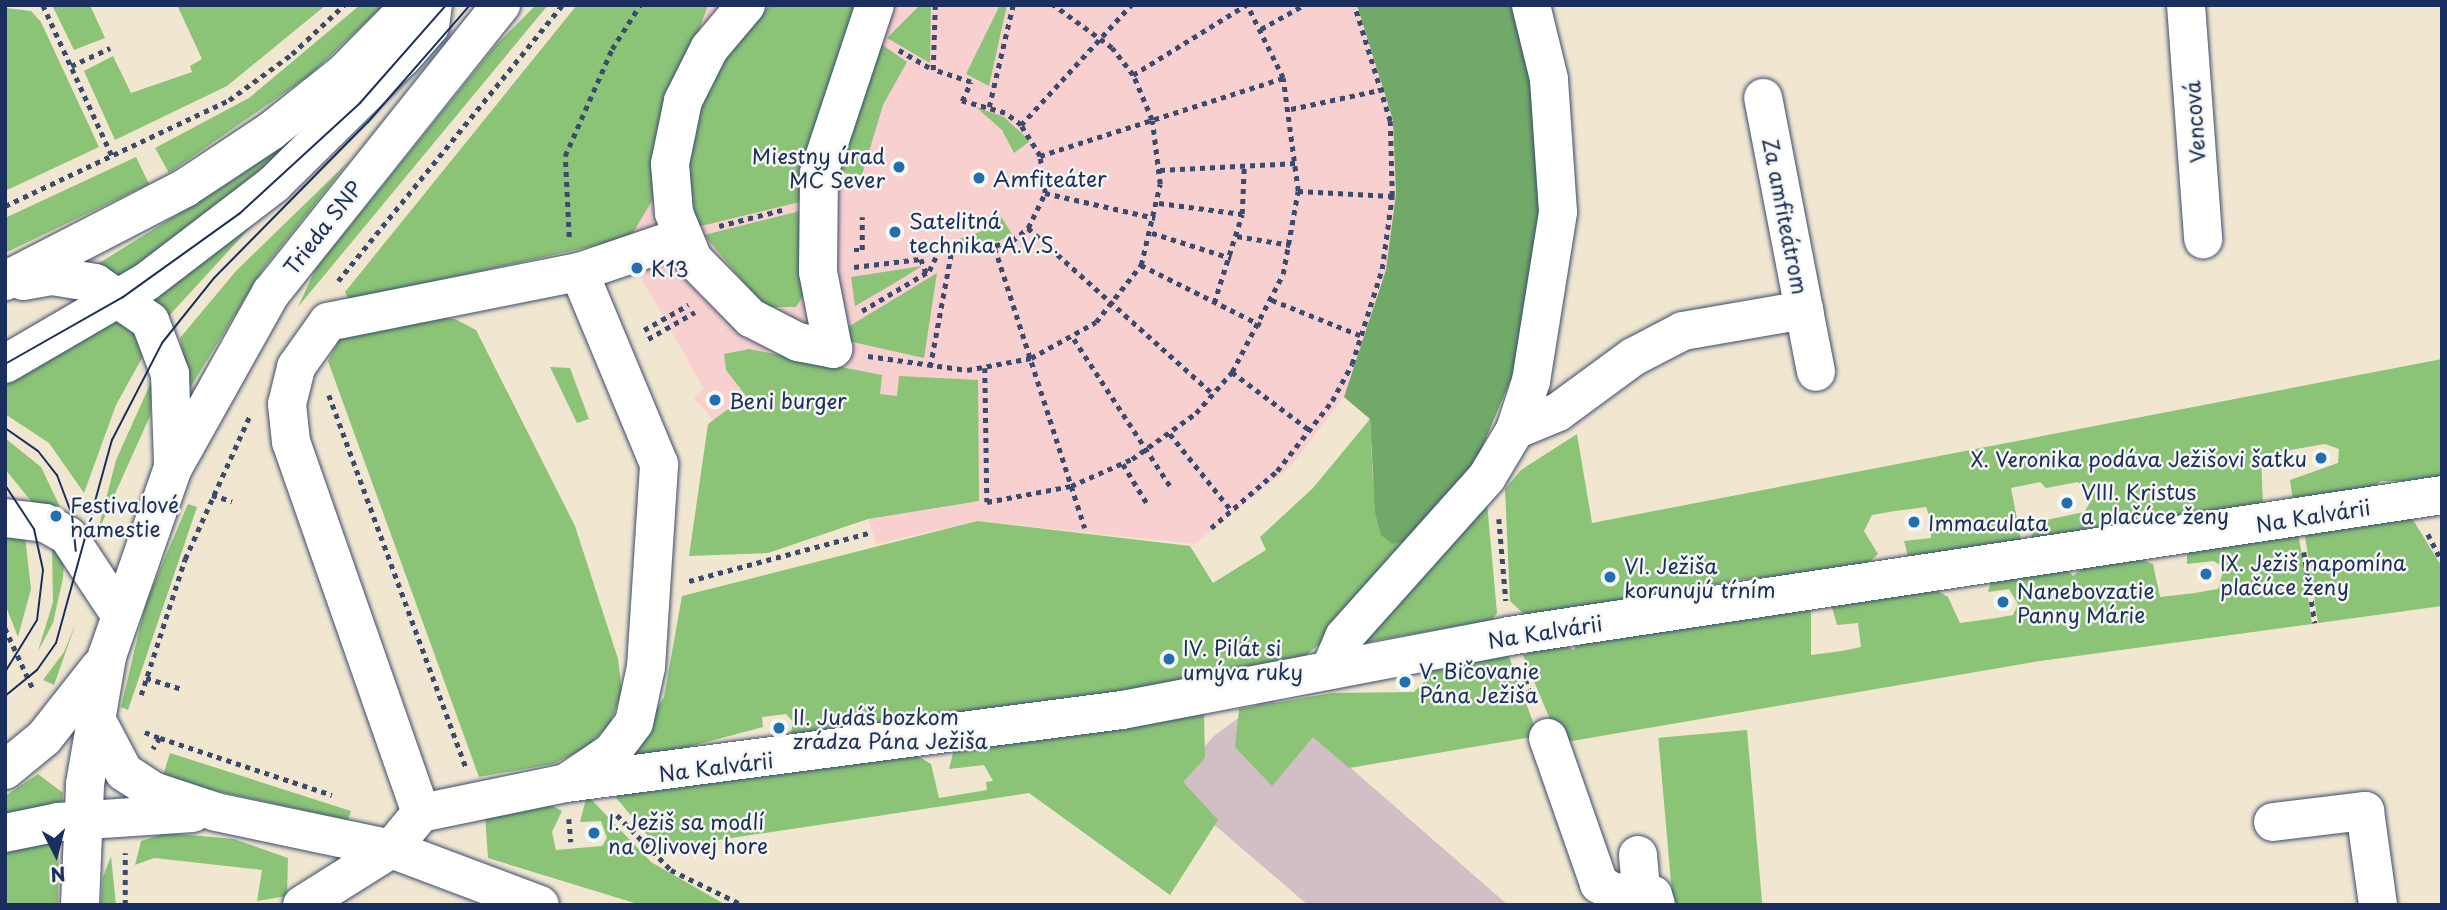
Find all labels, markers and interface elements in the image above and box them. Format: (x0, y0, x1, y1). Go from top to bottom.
street label: Vencová (2179, 80, 2209, 164)
street label: Za amfiteátrom (1758, 135, 1814, 297)
place label: Miestny úrad MČ Sever (752, 142, 885, 192)
marker: Miestny úrad MČ Sever (891, 159, 907, 175)
place label: Amfiteáter (993, 165, 1107, 191)
marker: Amfiteáter (971, 170, 987, 186)
street label: Trieda SNP (277, 175, 367, 279)
place label: Satelitná technika A.V.S. (909, 207, 1060, 257)
marker: Satelitná technika A.V.S. (887, 224, 903, 240)
place label: K13 (651, 255, 689, 281)
marker: K13 (629, 260, 645, 276)
place label: Beni burger (729, 387, 847, 413)
marker: Beni burger (707, 392, 723, 408)
place label: X. Veronika podáva Ježišovi šatku (1968, 445, 2307, 471)
marker: X. Veronika podáva Ježišovi šatku (2313, 450, 2329, 466)
place label: VIII. Kristus a plačúce ženy (2081, 478, 2230, 528)
place label: Festivalové námestie (70, 491, 179, 541)
street label: Na Kalvárii (2255, 494, 2371, 536)
marker: VIII. Kristus a plačúce ženy (2059, 495, 2075, 511)
marker: Festivalové námestie (48, 508, 64, 524)
place label: Immaculata (1928, 509, 2048, 535)
marker: Immaculata (1906, 514, 1922, 530)
place label: IX. Ježiš napomína plačúce ženy (2220, 549, 2409, 599)
place label: VI. Ježiša korunujú tŕním (1624, 552, 1776, 602)
marker: IX. Ježiš napomína plačúce ženy (2198, 566, 2214, 582)
marker: VI. Ježiša korunujú tŕním (1602, 569, 1618, 585)
place label: Nanebovzatie Panny Márie (2017, 577, 2155, 627)
marker: Nanebovzatie Panny Márie (1995, 594, 2011, 610)
street label: Na Kalvárii (1487, 610, 1603, 652)
place label: IV. Pilát si umýva ruky (1183, 634, 1303, 684)
marker: IV. Pilát si umýva ruky (1161, 651, 1177, 667)
place label: V. Bičovanie Pána Ježiša (1419, 657, 1541, 707)
marker: V. Bičovanie Pána Ježiša (1397, 674, 1413, 690)
place label: II. Judáš bozkom zrádza Pána Ježiša (793, 703, 988, 753)
marker: II. Judáš bozkom zrádza Pána Ježiša (771, 720, 787, 736)
street label: Na Kalvárii (658, 747, 774, 785)
place label: I. Ježiš sa modlí na Olivovej hore (608, 808, 770, 858)
north arrow (21, 819, 91, 889)
marker: I. Ježiš sa modlí na Olivovej hore (586, 825, 602, 841)
text: N (49, 860, 67, 890)

